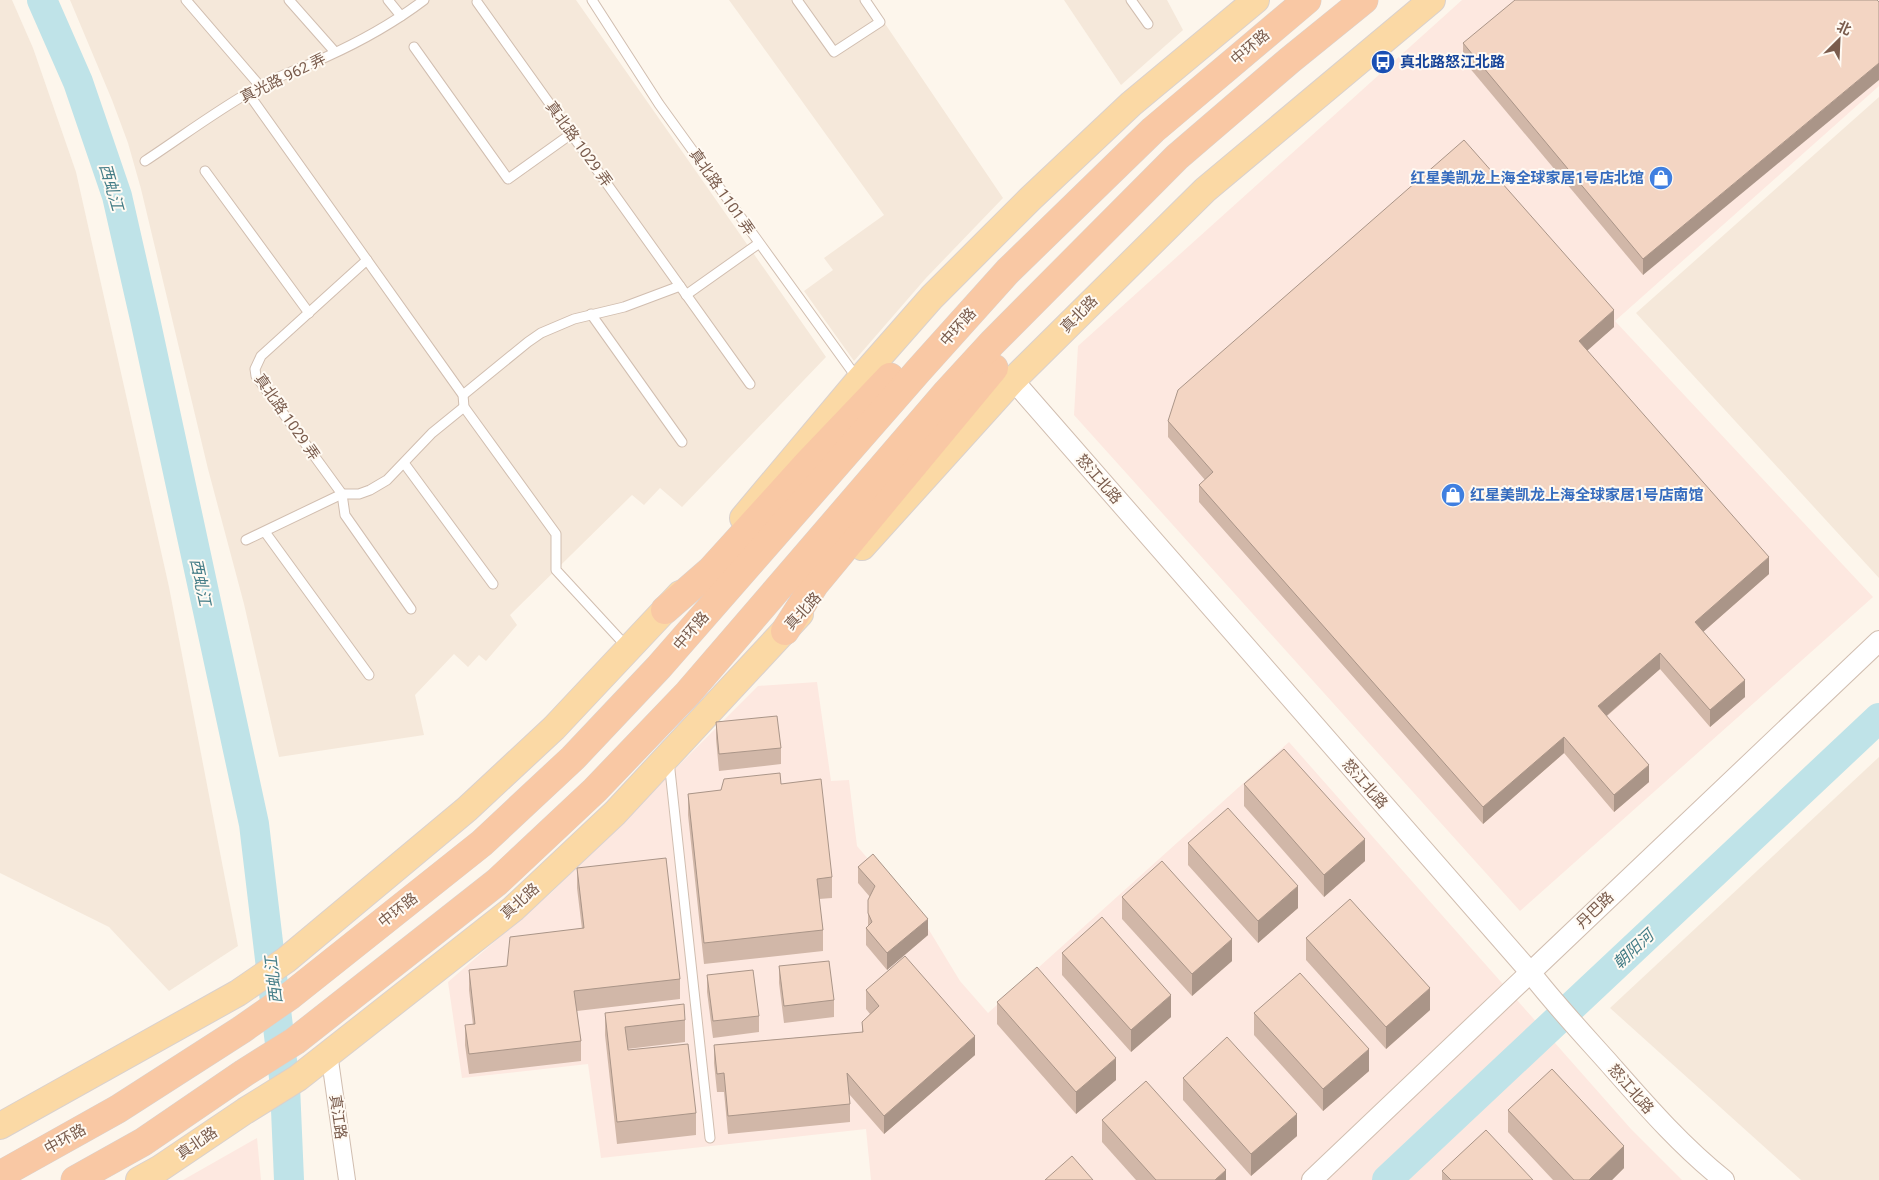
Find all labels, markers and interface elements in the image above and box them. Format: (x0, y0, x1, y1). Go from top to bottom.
north arrow (1814, 15, 1864, 65)
text: 北 (1835, 18, 1854, 38)
street label: 中环路 (1227, 26, 1273, 68)
bus stop icon: 真北路怒江北路 (1370, 49, 1396, 75)
street label: 真光路 962 弄 (237, 50, 329, 106)
place label: 真北路怒江北路 (1400, 53, 1505, 71)
street label: 真北路 1029 弄 (542, 98, 616, 190)
street label: 真北路 1101 弄 (686, 145, 758, 239)
water label: 西虬江 (96, 161, 128, 215)
shop icon: 红星美凯龙上海全球家居1号店北馆 (1648, 165, 1674, 191)
place label: 红星美凯龙上海全球家居1号店北馆 (1410, 169, 1644, 187)
street label: 真北路 (1057, 292, 1101, 336)
street label: 中环路 (936, 304, 980, 350)
street label: 真北路 1029 弄 (251, 370, 323, 464)
street label: 怒江北路 (1073, 450, 1125, 508)
shop icon: 红星美凯龙上海全球家居1号店南馆 (1440, 482, 1466, 508)
place label: 红星美凯龙上海全球家居1号店南馆 (1470, 486, 1704, 504)
water label: 西虬江 (186, 557, 215, 610)
street label: 真北路 (781, 588, 825, 634)
street label: 中环路 (669, 608, 713, 654)
street label: 怒江北路 (1339, 755, 1391, 813)
street label: 真北路 (497, 879, 543, 923)
street label: 丹巴路 (1573, 888, 1617, 932)
street label: 中环路 (375, 889, 421, 931)
water label: 朝阳河 (1609, 924, 1660, 973)
water label: 西虬江 (261, 953, 286, 1005)
street label: 怒江北路 (1605, 1060, 1657, 1118)
street label: 真江路 (326, 1093, 350, 1141)
street label: 中环路 (41, 1120, 89, 1158)
street label: 真北路 (173, 1123, 221, 1163)

